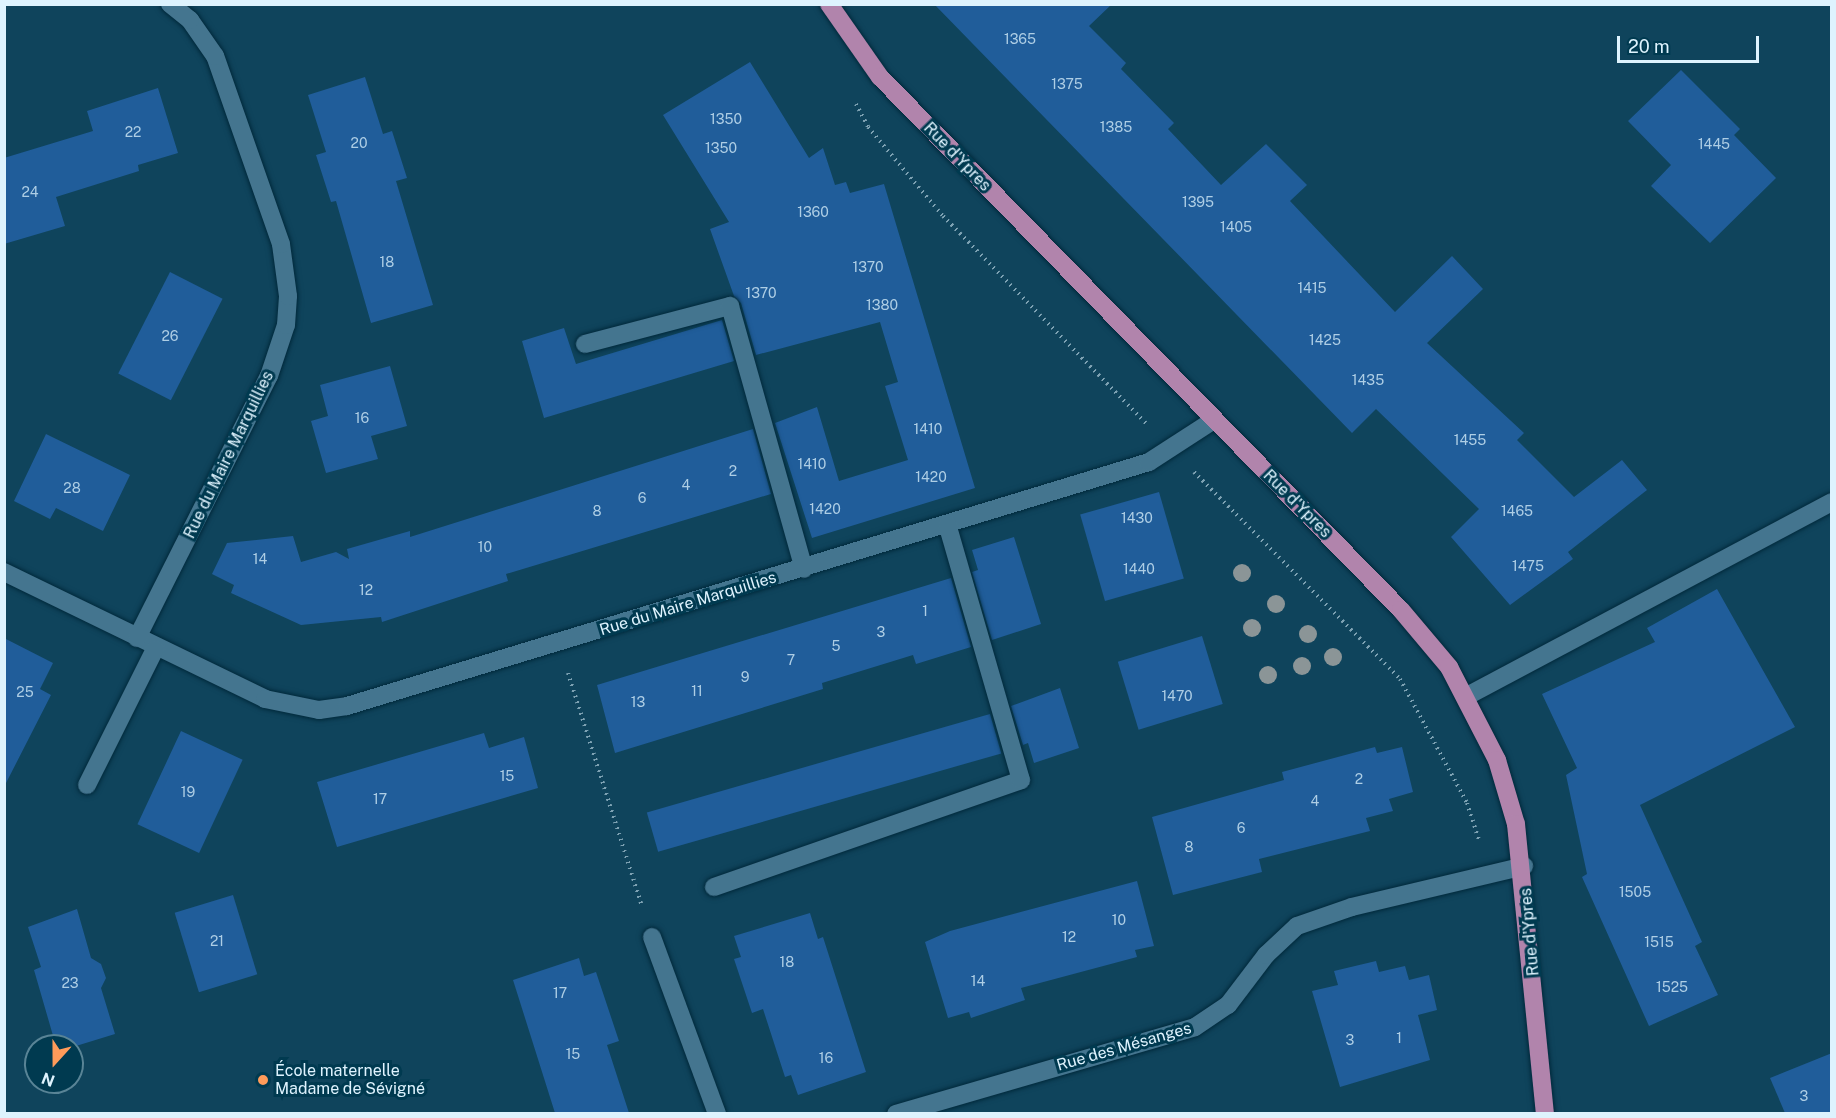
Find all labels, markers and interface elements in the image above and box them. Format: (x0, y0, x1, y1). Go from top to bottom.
scale bar (1620, 24, 1762, 62)
house number: 1365 (1004, 31, 1036, 47)
text: 20 m (1628, 36, 1670, 57)
house number: 1375 (1051, 76, 1083, 92)
house number: 1350 (710, 111, 742, 127)
street label: Rue d'Ypres (919, 119, 995, 195)
house number: 1385 (1100, 119, 1132, 135)
house number: 22 (125, 124, 141, 140)
house number: 20 (351, 135, 367, 151)
house number: 1445 (1698, 136, 1730, 152)
house number: 1350 (705, 140, 737, 156)
house number: 24 (21, 184, 39, 200)
house number: 1395 (1182, 194, 1214, 210)
house number: 1360 (797, 204, 829, 220)
house number: 1405 (1220, 219, 1252, 235)
house number: 18 (380, 254, 394, 270)
house number: 1370 (853, 259, 883, 275)
house number: 1415 (1297, 280, 1327, 296)
house number: 1370 (746, 285, 776, 301)
house number: 1380 (866, 297, 898, 313)
house number: 26 (161, 328, 179, 344)
house number: 1425 (1309, 332, 1341, 348)
street label: Rue du Maire Marquillies (180, 368, 278, 542)
house number: 1435 (1352, 372, 1384, 388)
house number: 16 (355, 410, 369, 426)
house number: 1410 (914, 421, 942, 437)
house number: 1455 (1454, 432, 1486, 448)
house number: 1410 (798, 456, 826, 472)
house number: 2 (729, 463, 737, 479)
street label: Rue d'Ypres (1259, 466, 1335, 542)
house number: 1420 (915, 469, 947, 485)
house number: 4 (682, 477, 690, 493)
house number: 28 (63, 480, 81, 496)
house number: 6 (638, 490, 646, 506)
house number: 1420 (809, 501, 841, 517)
house number: 8 (592, 503, 602, 519)
house number: 1465 (1501, 503, 1533, 519)
house number: 1430 (1121, 510, 1153, 526)
house number: 10 (478, 539, 492, 555)
house number: 14 (253, 551, 267, 567)
house number: 1475 (1512, 558, 1544, 574)
house number: 1440 (1123, 561, 1155, 577)
street label: Rue du Maire Marquillies (597, 568, 779, 640)
house number: 12 (359, 582, 373, 598)
house number: 1 (922, 603, 928, 619)
house number: 3 (877, 624, 885, 640)
house number: 5 (832, 638, 840, 654)
house number: 7 (787, 652, 795, 668)
house number: 9 (741, 669, 749, 685)
house number: 11 (691, 683, 703, 699)
house number: 25 (16, 684, 34, 700)
house number: 1470 (1161, 688, 1193, 704)
house number: 13 (631, 694, 645, 710)
house number: 15 (500, 768, 514, 784)
house number: 2 (1355, 771, 1363, 787)
house number: 19 (181, 784, 195, 800)
house number: 17 (373, 791, 387, 807)
house number: 4 (1311, 793, 1319, 809)
house number: 6 (1237, 820, 1245, 836)
house number: 8 (1184, 839, 1194, 855)
house number: 1505 (1619, 884, 1651, 900)
street label: Rue d'Ypres (1517, 887, 1543, 977)
house number: 10 (1112, 912, 1126, 928)
house number: 12 (1062, 929, 1076, 945)
house number: 21 (210, 933, 224, 949)
house number: 1515 (1644, 934, 1674, 950)
house number: 18 (780, 954, 794, 970)
house number: 14 (971, 973, 985, 989)
house number: 23 (61, 975, 79, 991)
house number: 1525 (1656, 979, 1688, 995)
house number: 17 (553, 985, 567, 1001)
street label: Rue des Mésanges (1054, 1019, 1194, 1075)
house number: 1 (1396, 1030, 1402, 1046)
house number: 3 (1346, 1032, 1354, 1048)
north arrow (24, 1034, 84, 1094)
house number: 15 (566, 1046, 580, 1062)
house number: 16 (819, 1050, 833, 1066)
place label: École maternelle Madame de Sévigné (275, 1061, 426, 1099)
text: N (39, 1068, 57, 1091)
marker: École maternelle Madame de Sévigné (256, 1073, 270, 1087)
house number: 3 (1800, 1088, 1808, 1104)

